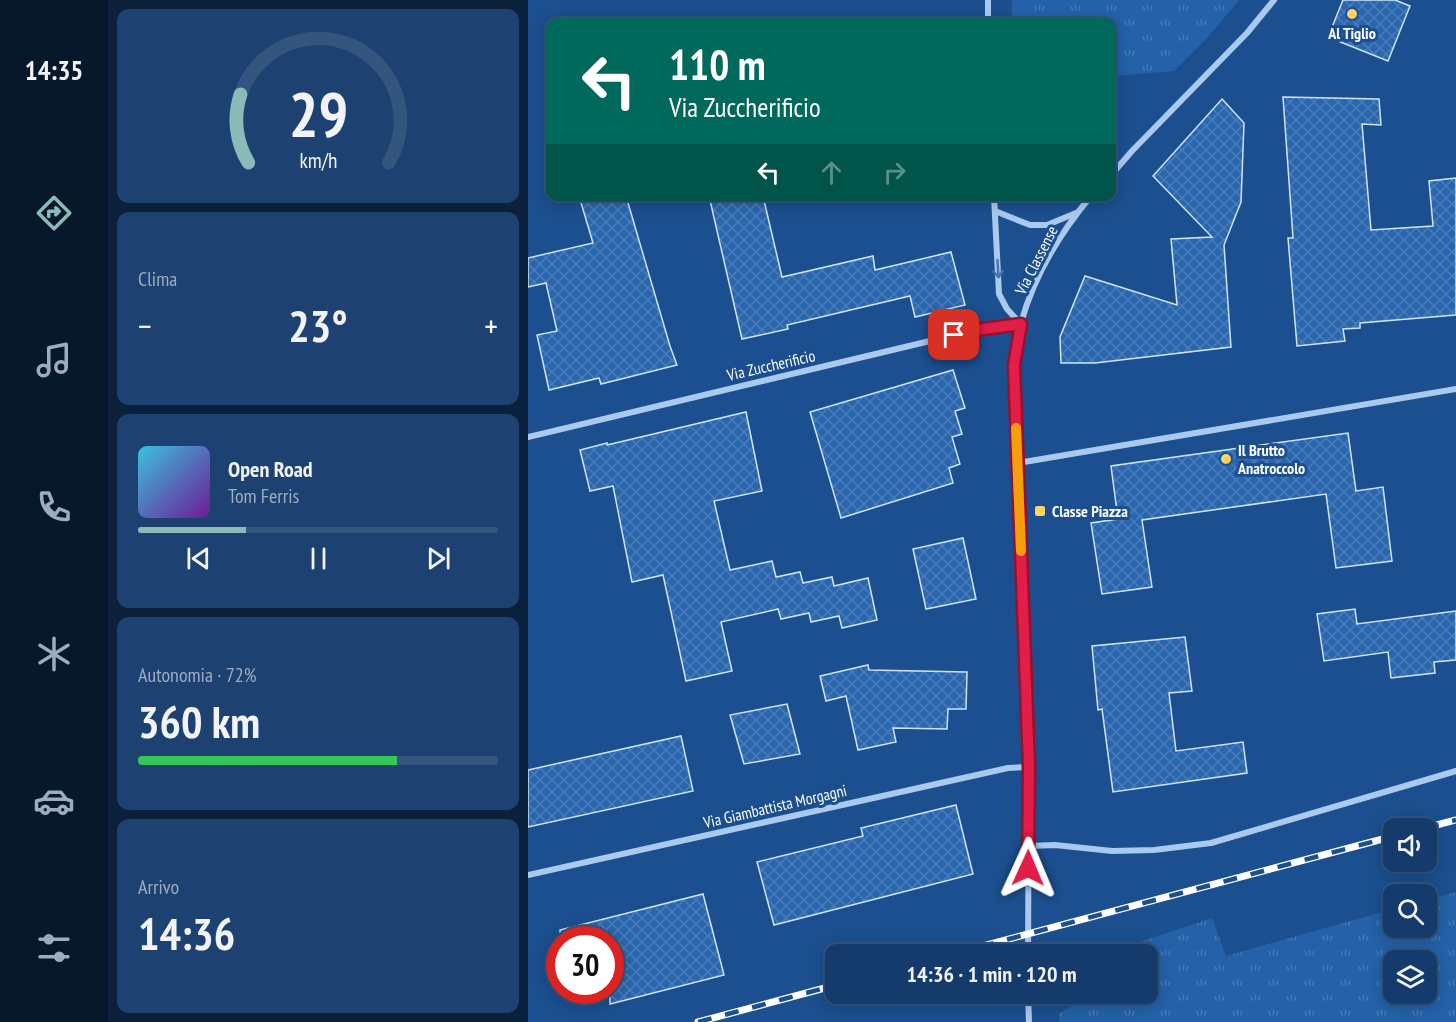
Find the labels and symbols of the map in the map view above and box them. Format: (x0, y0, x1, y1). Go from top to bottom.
marker: Al Tiglio (1345, 7, 1359, 21)
place label: Al Tiglio (1327, 23, 1376, 43)
street label: Via Classense (1010, 222, 1062, 299)
one-way arrow (992, 258, 1003, 278)
pin (928, 309, 979, 360)
street label: Via Zuccherificio (724, 345, 817, 385)
place label: Il Brutto Anatroccolo (1237, 440, 1305, 478)
marker: Il Brutto Anatroccolo (1219, 452, 1233, 466)
place label: Classe Piazza (1052, 501, 1128, 521)
marker: Classe Piazza (1033, 504, 1047, 518)
street label: Via Giambattista Morgagni (701, 780, 849, 832)
position arrow (996, 836, 1060, 900)
speed limit sign: 30 (546, 926, 624, 1004)

